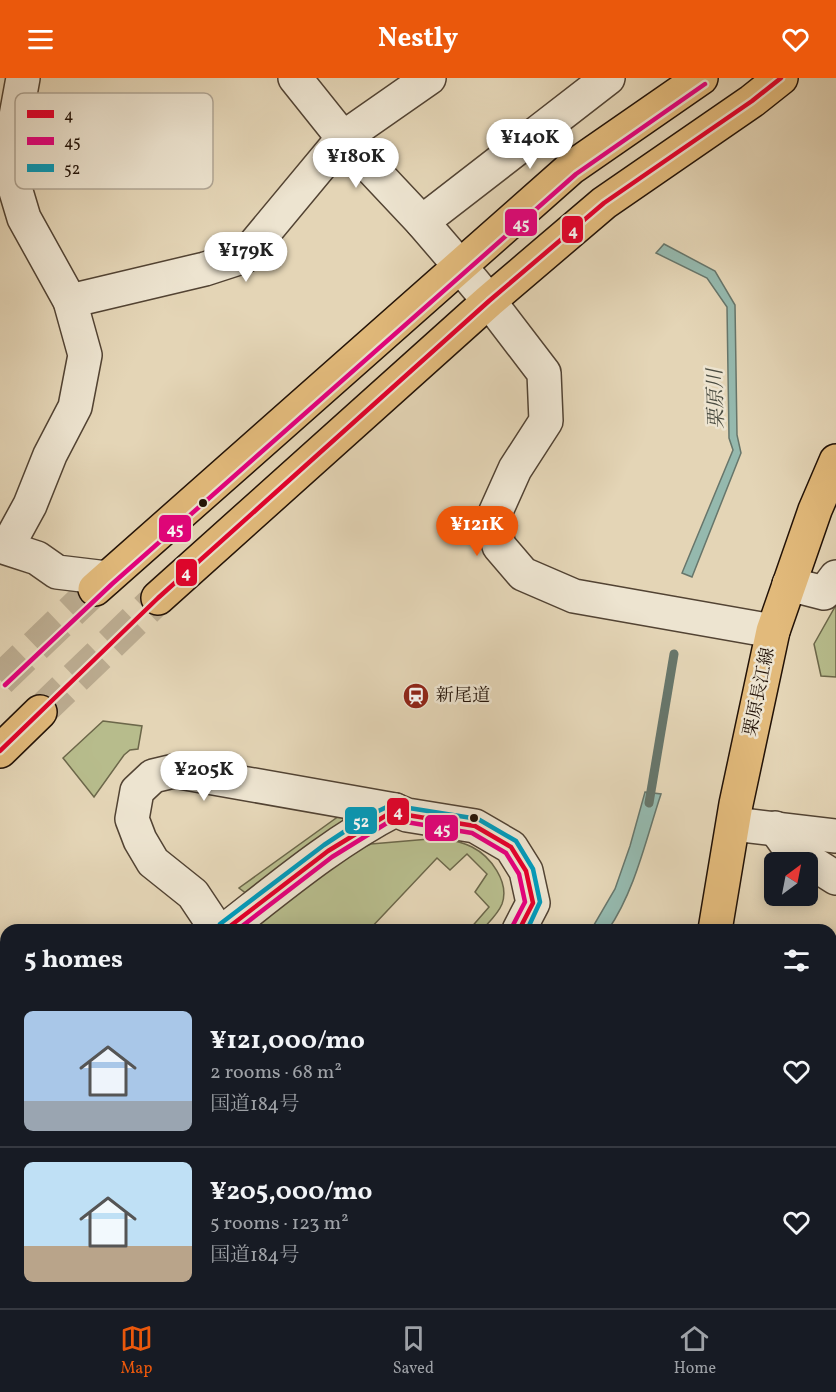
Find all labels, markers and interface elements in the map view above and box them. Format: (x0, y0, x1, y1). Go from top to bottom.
text: Nestly (378, 20, 458, 58)
icon: menu (24, 23, 57, 56)
icon: heart (779, 23, 812, 56)
legend (15, 93, 213, 189)
text: 4 (64, 105, 74, 127)
pin: ¥140K (488, 119, 572, 170)
text: ¥140K (500, 124, 560, 152)
text: 45 (64, 132, 81, 154)
pin: ¥180K (314, 138, 398, 189)
text: ¥180K (327, 143, 385, 171)
text: 52 (64, 159, 80, 181)
line badge: 45 (504, 208, 538, 237)
text: 45 (512, 214, 530, 236)
line badge: 4 (561, 215, 584, 244)
text: 4 (568, 221, 578, 243)
pin: ¥179K (204, 232, 288, 283)
text: ¥179K (218, 237, 274, 265)
water label: 栗原川 (702, 367, 732, 429)
unlabelled marker (197, 497, 209, 509)
pin: ¥121K (435, 506, 519, 557)
text: ¥121K (450, 511, 504, 539)
line badge: 45 (158, 514, 192, 543)
text: 45 (166, 519, 184, 541)
line badge: 4 (175, 558, 198, 587)
text: 4 (181, 563, 191, 585)
street label: 栗原長江線 (738, 645, 782, 739)
station icon: 新尾道 (401, 681, 431, 711)
place label: 新尾道 (436, 684, 490, 709)
pin: ¥205K (162, 751, 246, 802)
text: ¥205K (174, 756, 234, 784)
line badge: 4 (386, 797, 410, 826)
text: 4 (393, 802, 403, 824)
line badge: 52 (344, 806, 378, 835)
text: 52 (353, 812, 369, 834)
unlabelled marker (468, 812, 480, 824)
line badge: 45 (424, 814, 459, 842)
text: 45 (433, 819, 451, 841)
north arrow (764, 852, 818, 906)
map controls (764, 852, 818, 906)
text: 5 homes (24, 942, 123, 978)
icon: filters (780, 944, 813, 977)
text: ¥121,000/mo (210, 1023, 365, 1059)
icon: home (72, 1035, 144, 1107)
icon: heart (780, 1055, 813, 1088)
text: 2 rooms · 68 m² (210, 1059, 342, 1087)
text: 国道184号 (210, 1091, 299, 1119)
text: ¥205,000/mo (210, 1174, 372, 1210)
icon: home (72, 1186, 144, 1258)
icon: heart (780, 1206, 813, 1239)
text: 5 rooms · 123 m² (210, 1210, 349, 1238)
text: 国道184号 (210, 1242, 299, 1270)
tab: Map (120, 1322, 153, 1380)
tab: Saved (393, 1322, 434, 1380)
tab: Home (674, 1322, 716, 1380)

